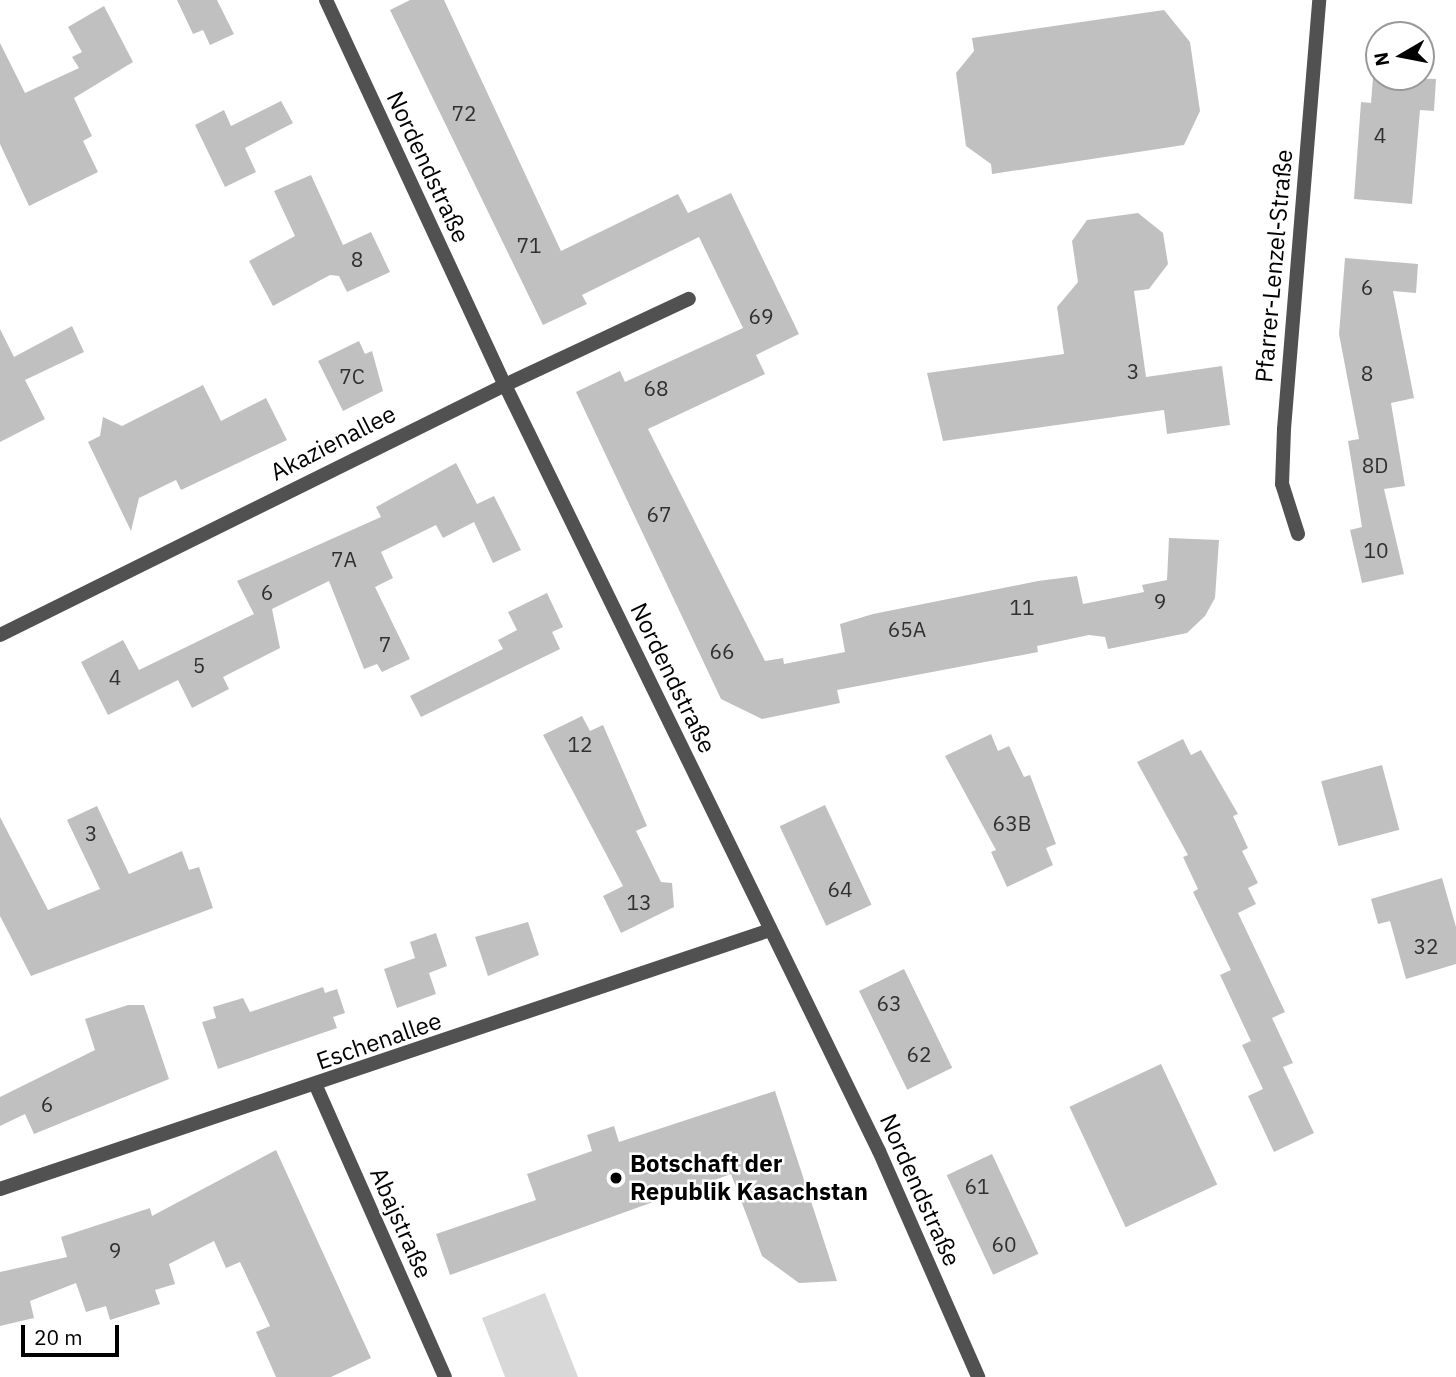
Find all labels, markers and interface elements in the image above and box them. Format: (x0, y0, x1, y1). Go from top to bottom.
north arrow (1365, 21, 1435, 91)
text: N (1368, 50, 1394, 68)
street label: Nordendstraße (380, 87, 476, 247)
house number: 72 (451, 100, 477, 126)
house number: 4 (1374, 122, 1386, 148)
street label: Pfarrer-Lenzel-Straße (1249, 148, 1299, 384)
house number: 71 (516, 232, 542, 258)
house number: 8 (351, 246, 363, 272)
house number: 6 (1361, 274, 1373, 300)
house number: 69 (748, 303, 774, 329)
house number: 3 (1127, 358, 1139, 384)
house number: 8 (1361, 360, 1373, 386)
house number: 7C (339, 363, 365, 389)
house number: 68 (643, 375, 669, 401)
street label: Akazienallee (266, 399, 400, 487)
house number: 8D (1362, 452, 1388, 478)
house number: 67 (646, 501, 672, 527)
house number: 10 (1363, 537, 1389, 563)
house number: 7A (331, 546, 357, 572)
house number: 6 (261, 579, 273, 605)
house number: 9 (1154, 588, 1166, 614)
house number: 11 (1009, 594, 1035, 620)
street label: Nordendstraße (624, 598, 722, 758)
house number: 65A (888, 616, 926, 642)
house number: 7 (379, 631, 391, 657)
house number: 66 (709, 638, 735, 664)
house number: 5 (193, 652, 205, 678)
house number: 4 (109, 664, 121, 690)
house number: 12 (567, 731, 593, 757)
house number: 63B (993, 810, 1031, 836)
house number: 3 (85, 820, 97, 846)
house number: 64 (827, 876, 853, 902)
house number: 13 (626, 889, 652, 915)
house number: 32 (1413, 933, 1439, 959)
house number: 63 (876, 990, 902, 1016)
street label: Eschenallee (313, 1006, 445, 1076)
house number: 62 (906, 1041, 932, 1067)
house number: 6 (41, 1091, 53, 1117)
street label: Nordendstraße (874, 1109, 966, 1271)
place label: Botschaft der Republik Kasachstan (630, 1150, 868, 1206)
street label: Abajstraße (364, 1163, 438, 1283)
marker: Botschaft der Republik Kasachstan (608, 1170, 624, 1186)
house number: 61 (964, 1173, 990, 1199)
house number: 60 (991, 1231, 1017, 1257)
house number: 9 (109, 1237, 121, 1263)
scale bar (24, 1310, 122, 1354)
text: 20 m (34, 1323, 83, 1351)

